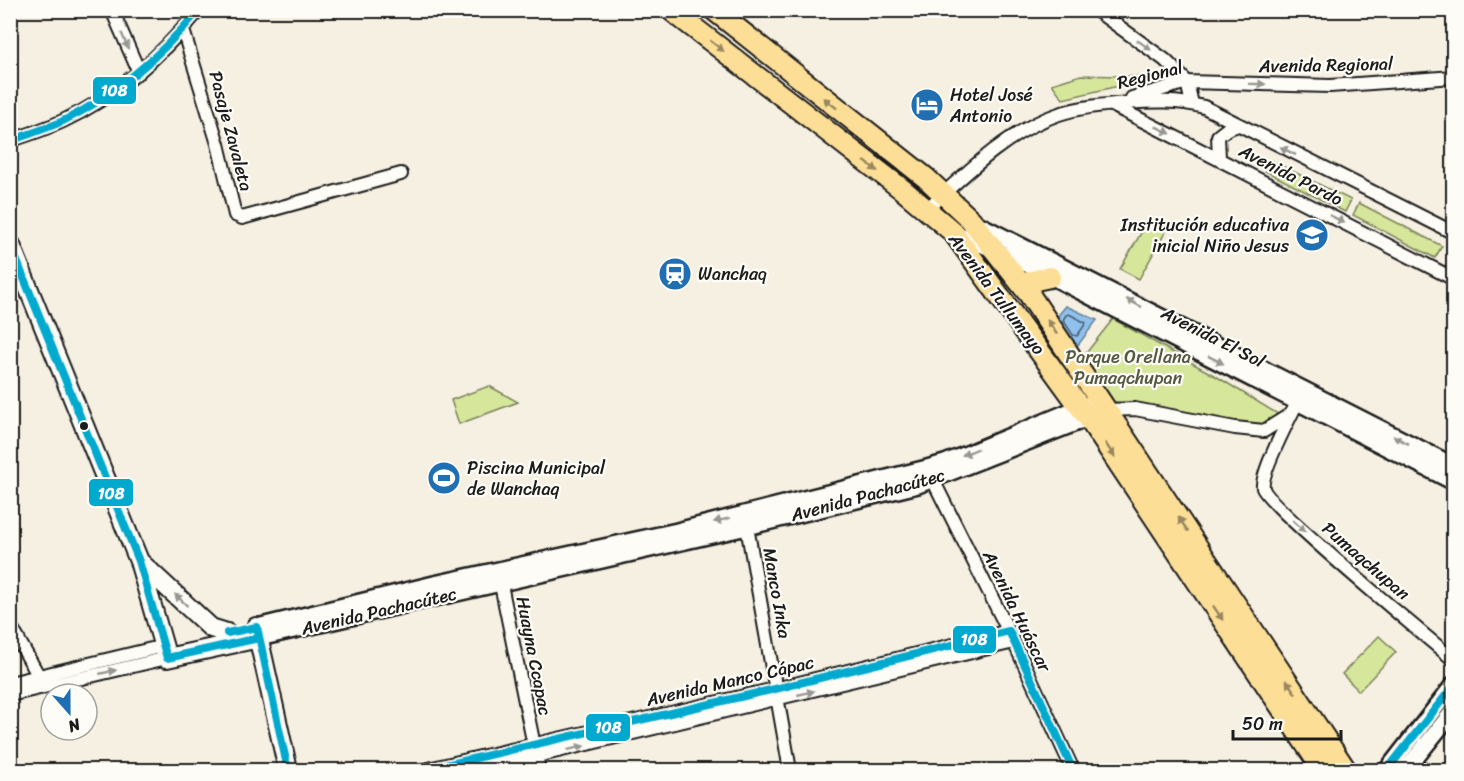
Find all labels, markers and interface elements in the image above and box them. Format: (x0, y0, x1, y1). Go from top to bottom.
one-way arrow (120, 33, 130, 51)
one-way arrow (1136, 38, 1151, 50)
one-way arrow (709, 40, 725, 53)
street label: Avenida Regional (1258, 48, 1394, 82)
street label: Regional (1114, 51, 1187, 99)
street label: Pasaje Zavaleta (200, 67, 262, 195)
line badge: 108 (92, 76, 137, 105)
text: 108 (101, 76, 128, 105)
place label: Hotel José Antonio (949, 79, 1033, 132)
one-way arrow (1247, 79, 1266, 89)
hotel icon: Hotel José Antonio (909, 87, 945, 123)
one-way arrow (823, 98, 838, 110)
one-way arrow (1155, 126, 1172, 135)
street label: Avenida Pardo (1232, 135, 1349, 215)
one-way arrow (1280, 146, 1297, 156)
one-way arrow (863, 159, 879, 172)
place label: Institución educativa inicial Niño Jesus (1120, 209, 1290, 262)
one-way arrow (1329, 214, 1346, 224)
school or university icon: Institución educativa inicial Niño Jesus (1294, 217, 1330, 253)
street label: Avenida Tullumayo (940, 225, 1054, 362)
station icon: Wanchaq (657, 256, 693, 292)
place label: Wanchaq (698, 258, 767, 290)
street label: Avenida El Sol (1155, 297, 1271, 377)
one-way arrow (1126, 298, 1143, 308)
one-way arrow (1046, 319, 1057, 335)
park label: Parque Orellana Pumaqchupan (1065, 341, 1191, 394)
one-way arrow (1207, 355, 1224, 364)
unlabelled marker (78, 420, 90, 432)
one-way arrow (1393, 435, 1410, 445)
one-way arrow (1104, 442, 1115, 458)
one-way arrow (961, 447, 979, 457)
place label: Piscina Municipal de Wanchaq (467, 452, 606, 505)
street label: Avenida Pachacútec (786, 459, 949, 531)
sports icon: Piscina Municipal de Wanchaq (426, 460, 462, 496)
line badge: 108 (88, 478, 134, 507)
text: 108 (98, 479, 125, 508)
street label: Pumaqchupan (1315, 513, 1418, 609)
one-way arrow (713, 516, 731, 525)
one-way arrow (1177, 516, 1188, 533)
one-way arrow (1291, 519, 1306, 532)
street label: Avenida Huáscar (973, 544, 1061, 679)
street label: Manco Inka (753, 545, 801, 641)
street label: Avenida Pachacútec (297, 578, 460, 645)
one-way arrow (174, 593, 189, 607)
street label: Huayna Ccapac (507, 594, 561, 718)
one-way arrow (1212, 604, 1224, 620)
line badge: 108 (952, 625, 997, 654)
text: 108 (961, 625, 988, 654)
street label: Avenida Manco Cápac (642, 646, 817, 716)
one-way arrow (99, 667, 118, 677)
one-way arrow (1285, 679, 1296, 695)
north arrow (39, 682, 99, 742)
one-way arrow (797, 688, 816, 697)
scale bar (1233, 703, 1341, 741)
text: 50 m (1242, 708, 1283, 740)
text: N (63, 710, 86, 741)
line badge: 108 (585, 713, 631, 742)
text: 108 (595, 713, 622, 742)
one-way arrow (566, 743, 585, 753)

